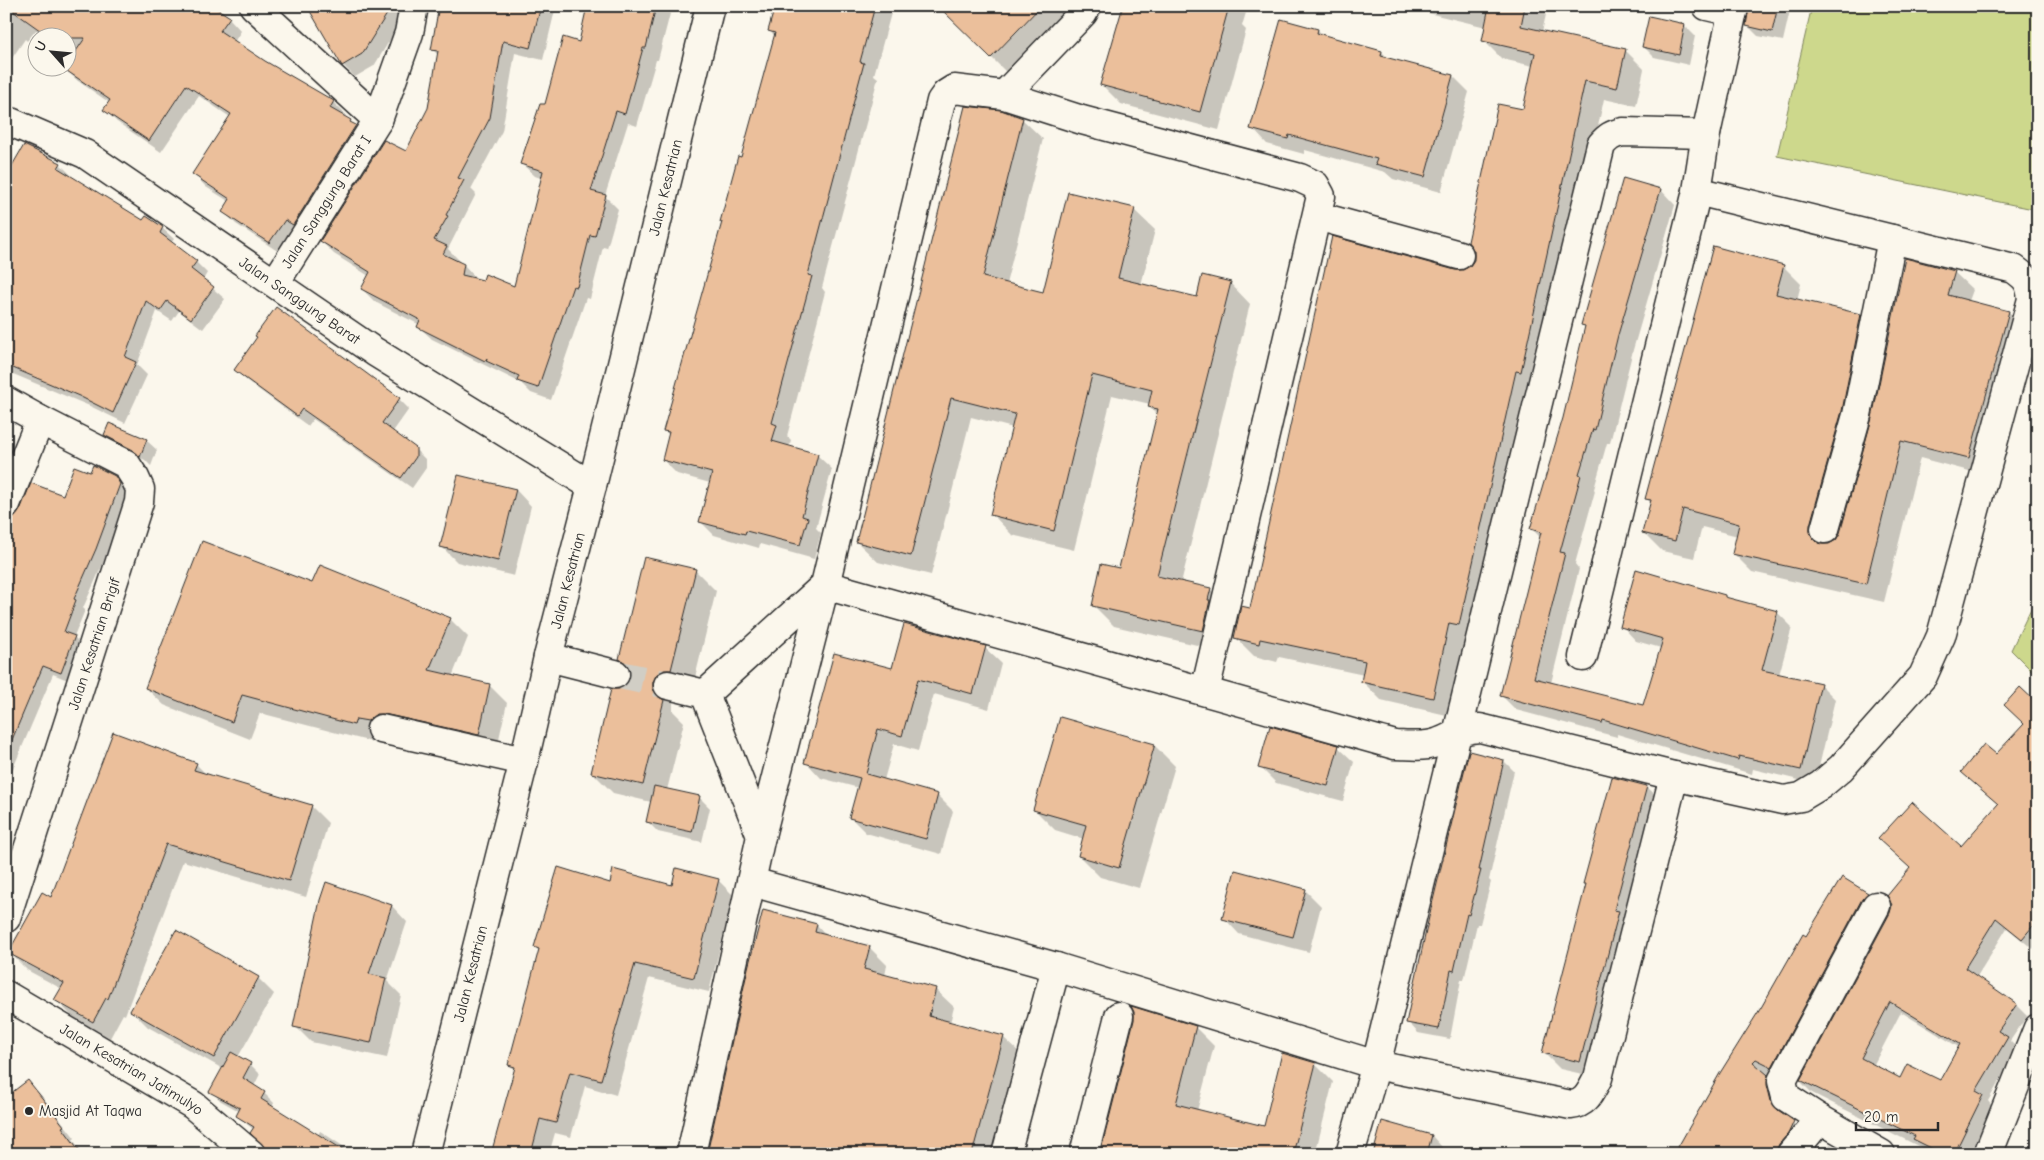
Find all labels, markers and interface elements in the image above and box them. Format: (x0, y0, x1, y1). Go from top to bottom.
north arrow (28, 28, 78, 78)
text: U (31, 38, 51, 54)
street label: Jalan Sanggung Barat I (278, 132, 375, 272)
street label: Jalan Kesatrian (645, 137, 686, 237)
street label: Jalan Sanggung Barat (236, 253, 364, 349)
street label: Jalan Kesatrian (547, 531, 589, 630)
street label: Jalan Kesatrian Brigif (64, 575, 124, 712)
street label: Jalan Kesatrian (450, 924, 491, 1024)
street label: Jalan Kesatrian Jatimulyo (57, 1020, 207, 1119)
scale bar (1856, 1100, 1939, 1132)
place label: Masjid At Taqwa (39, 1102, 142, 1120)
marker: Masjid At Taqwa (23, 1105, 35, 1117)
text: 20 m (1864, 1108, 1898, 1126)

